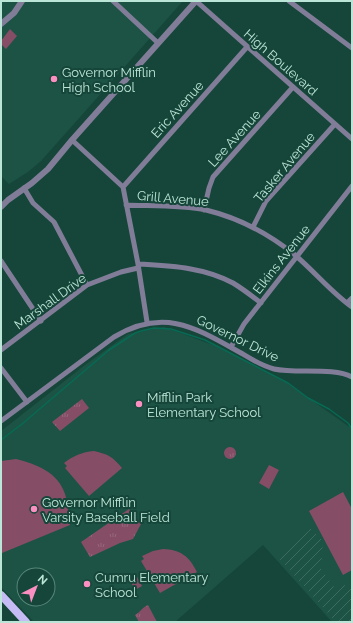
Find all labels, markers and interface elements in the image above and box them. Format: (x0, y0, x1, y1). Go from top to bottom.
street label: High Boulevard (241, 26, 321, 98)
place label: Governor Mifflin High School (62, 65, 156, 95)
marker: Governor Mifflin High School (49, 74, 59, 84)
street label: Eric Avenue (148, 78, 207, 141)
street label: Lee Avenue (205, 107, 264, 170)
street label: Tasker Avenue (251, 129, 318, 205)
street label: Grill Avenue (136, 188, 210, 209)
street label: Elkins Avenue (250, 221, 313, 297)
street label: Marshall Drive (12, 270, 89, 332)
street label: Governor Drive (194, 312, 282, 365)
place label: Mifflin Park Elementary School (147, 390, 261, 420)
marker: Mifflin Park Elementary School (134, 399, 144, 409)
place label: Governor Mifflin Varsity Baseball Field (42, 495, 170, 525)
marker: Governor Mifflin Varsity Baseball Field (29, 504, 39, 514)
north arrow (16, 567, 56, 607)
place label: Cumru Elementary School (95, 570, 208, 600)
text: N (35, 572, 50, 588)
marker: Cumru Elementary School (82, 579, 92, 589)

